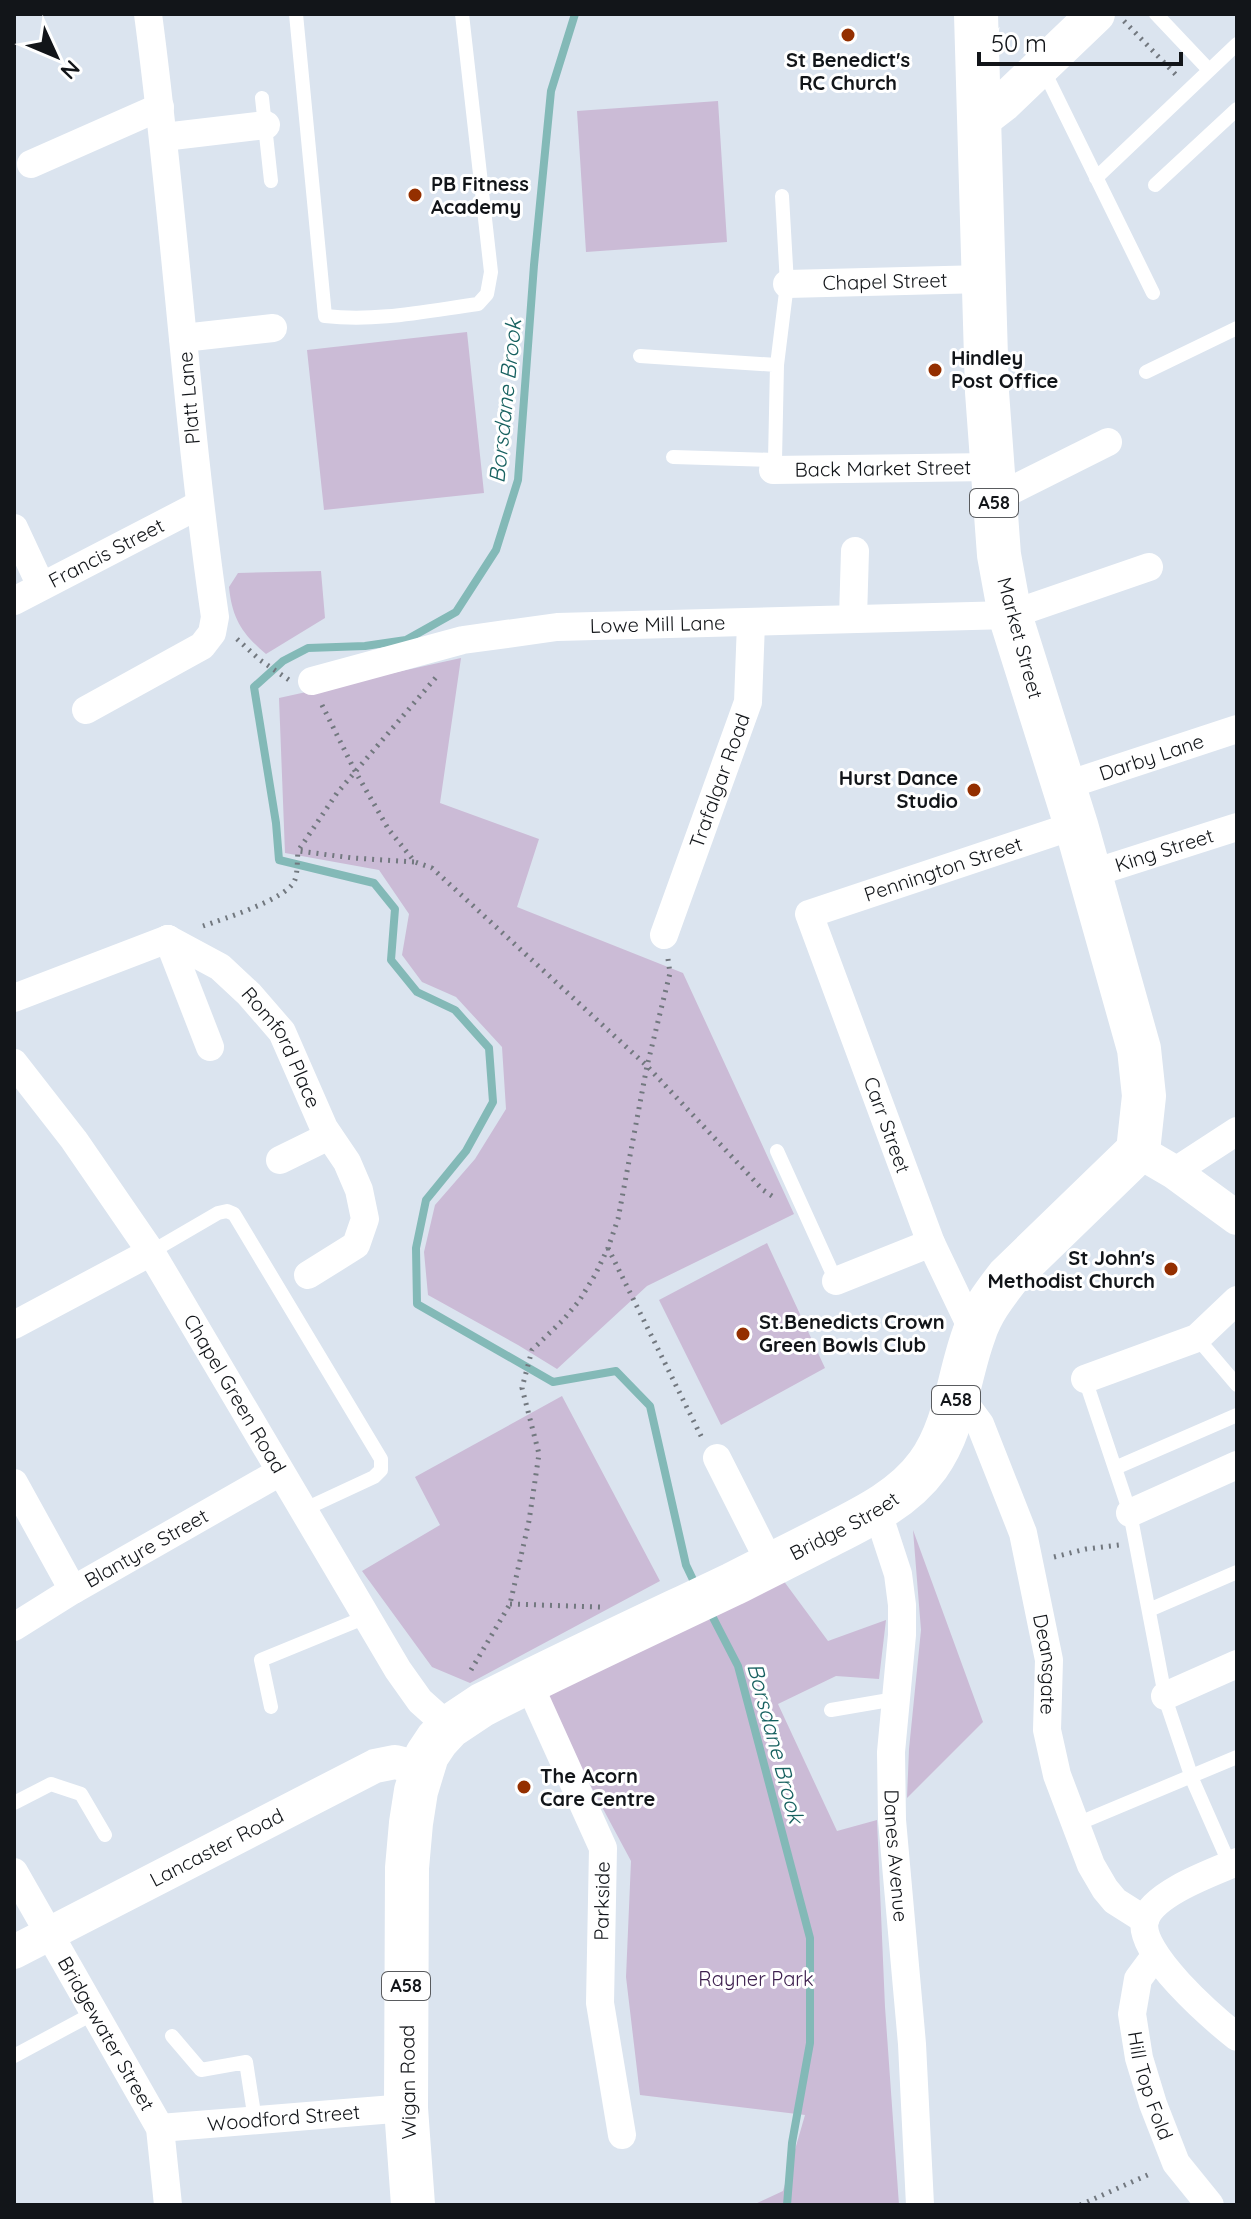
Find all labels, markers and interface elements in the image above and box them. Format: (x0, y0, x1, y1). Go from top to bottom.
north arrow (16, 16, 96, 96)
scale bar (979, 16, 1181, 66)
marker: St Benedict's RC Church (839, 26, 857, 44)
text: 50 m (991, 28, 1047, 58)
place label: St Benedict's RC Church (786, 47, 910, 95)
text: N (55, 54, 86, 85)
place label: PB Fitness Academy (431, 171, 529, 219)
marker: PB Fitness Academy (406, 186, 424, 204)
street label: Chapel Street (822, 267, 948, 295)
water label: Borsdane Brook (482, 315, 528, 484)
place label: Hindley Post Office (951, 345, 1058, 393)
street label: Platt Lane (172, 350, 205, 446)
marker: Hindley Post Office (926, 361, 944, 379)
street label: Back Market Street (795, 454, 972, 482)
road number: A58 (970, 489, 1018, 517)
street label: Francis Street (44, 512, 168, 593)
street label: Market Street (992, 574, 1049, 702)
street label: Lowe Mill Lane (589, 610, 726, 638)
street label: Trafalgar Road (683, 710, 755, 851)
street label: Darby Lane (1096, 728, 1207, 786)
place label: Hurst Dance Studio (839, 765, 958, 813)
marker: Hurst Dance Studio (965, 781, 983, 799)
street label: King Street (1112, 822, 1217, 877)
street label: Pennington Street (861, 831, 1025, 907)
street label: Romford Place (236, 981, 327, 1112)
street label: Carr Street (859, 1073, 917, 1177)
place label: St John's Methodist Church (987, 1245, 1155, 1293)
marker: St John's Methodist Church (1162, 1260, 1180, 1278)
street label: Chapel Green Road (178, 1309, 292, 1477)
place label: St.Benedicts Crown Green Bowls Club (759, 1309, 945, 1357)
marker: St.Benedicts Crown Green Bowls Club (734, 1325, 752, 1343)
road number: A58 (932, 1386, 980, 1414)
street label: Bridge Street (785, 1486, 904, 1565)
street label: Blantyre Street (80, 1503, 212, 1593)
street label: Deansgate (1028, 1612, 1062, 1715)
water label: Borsdane Brook (741, 1660, 811, 1828)
place label: The Acorn Care Centre (540, 1763, 655, 1811)
marker: The Acorn Care Centre (515, 1778, 533, 1796)
street label: Danes Avenue (880, 1789, 914, 1923)
street label: Lancaster Road (145, 1802, 288, 1892)
street label: Parkside (588, 1861, 615, 1941)
street label: Bridgewater Street (53, 1952, 161, 2115)
park label: Rayner Park (698, 1966, 814, 1991)
road number: A58 (382, 1972, 430, 2000)
street label: Wigan Road (394, 2024, 421, 2140)
street label: Hill Top Fold (1123, 2029, 1179, 2143)
street label: Woodford Street (206, 2099, 361, 2136)

